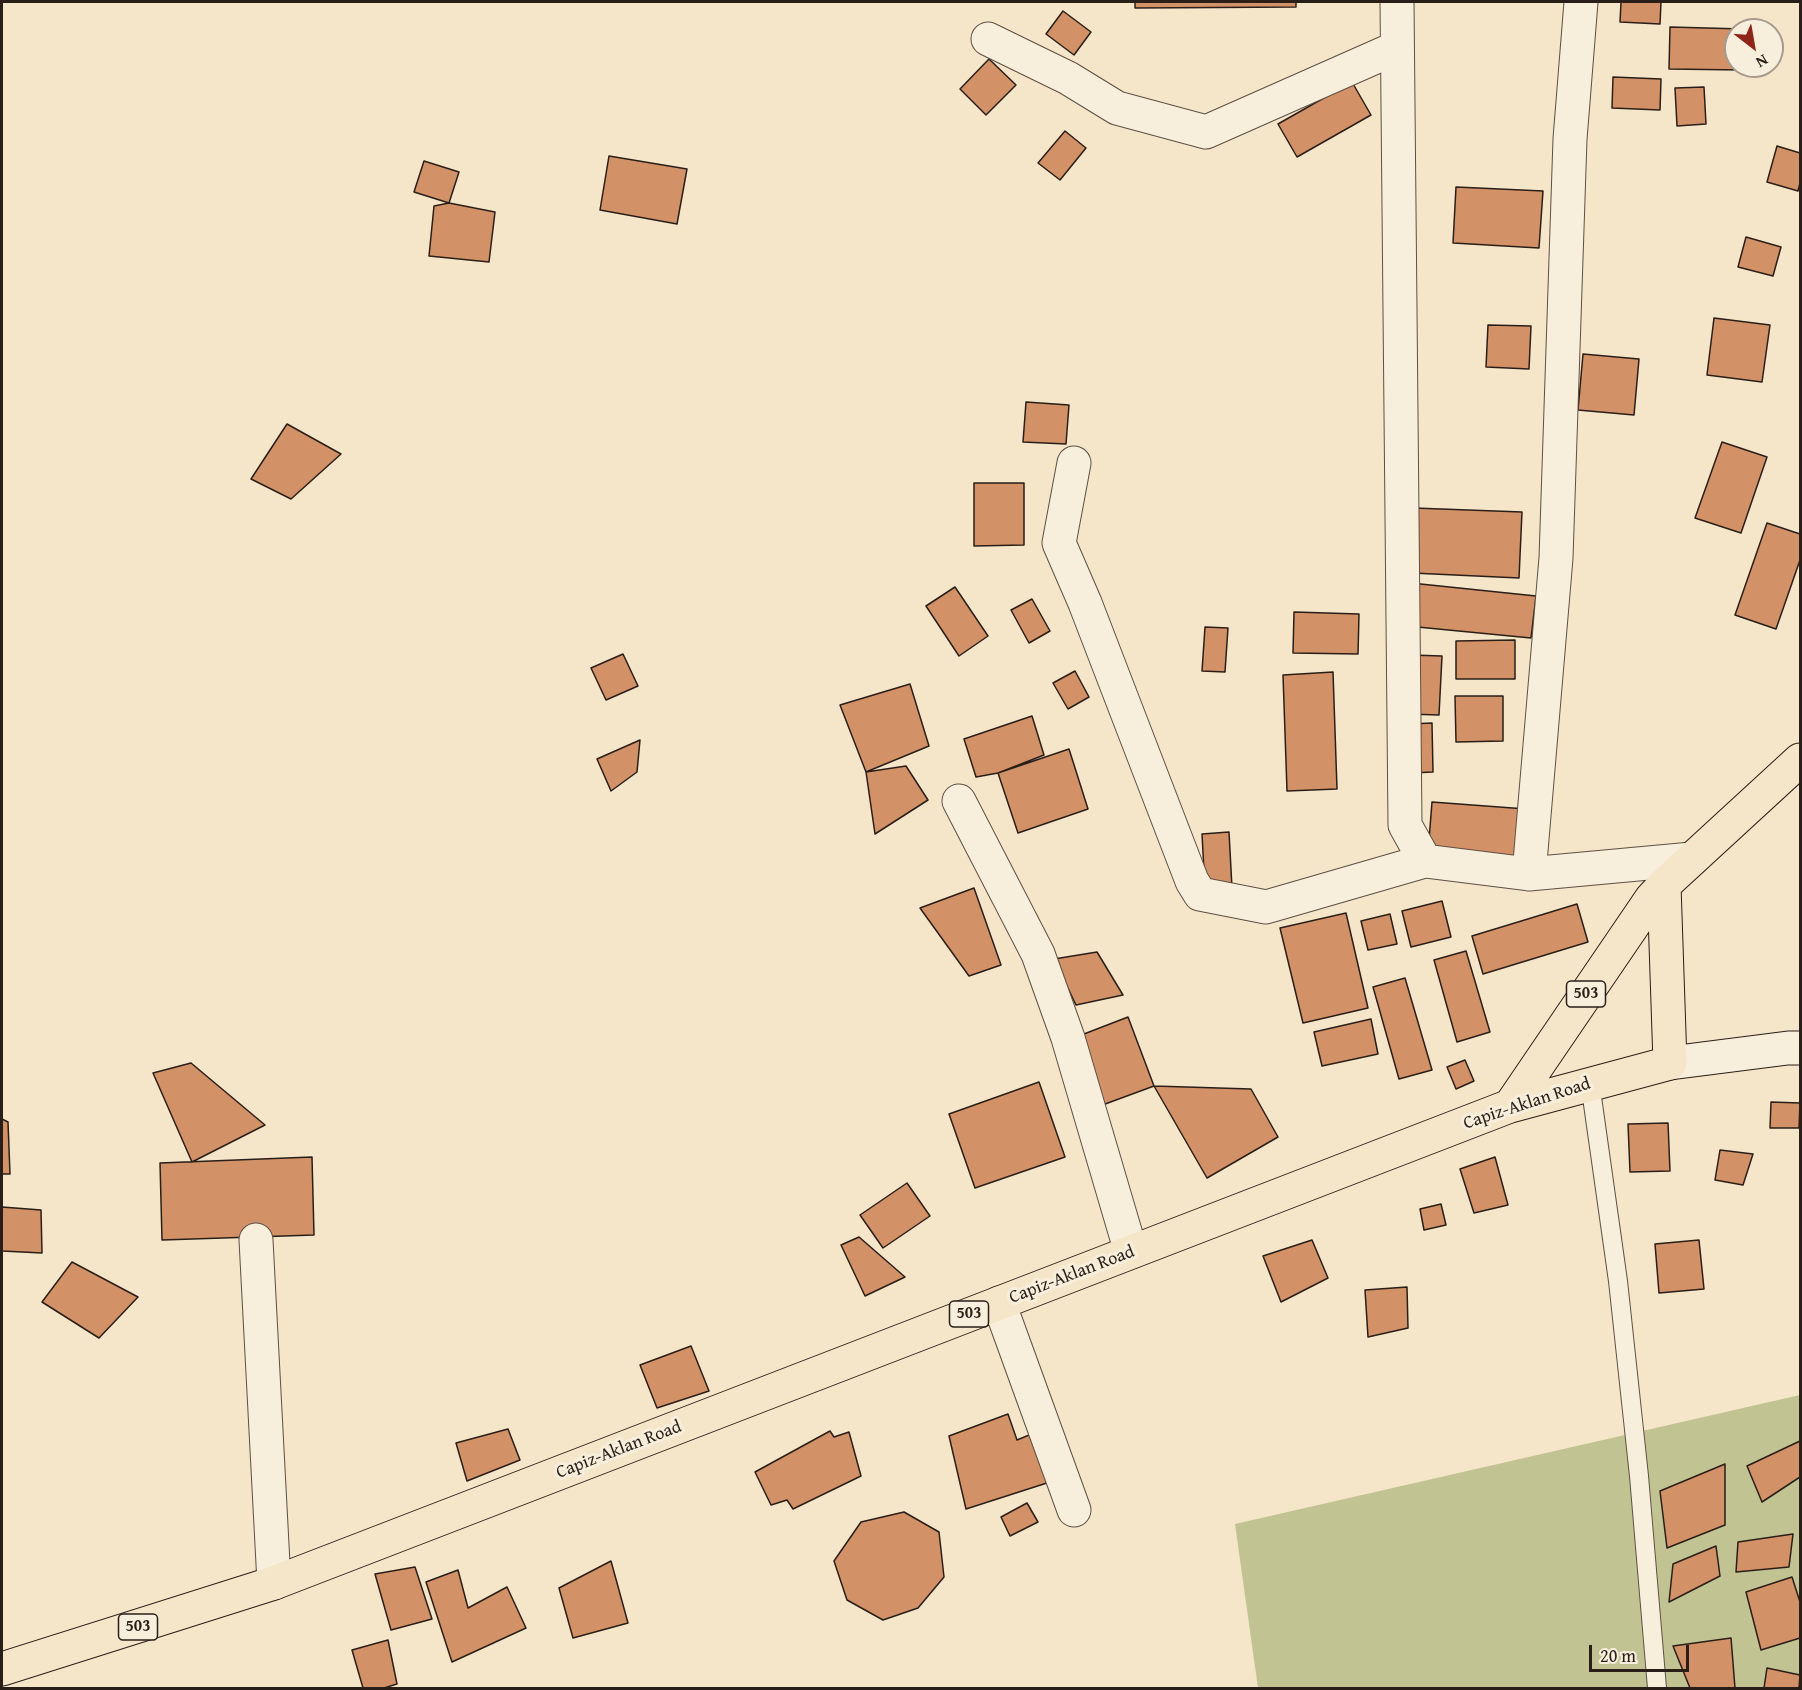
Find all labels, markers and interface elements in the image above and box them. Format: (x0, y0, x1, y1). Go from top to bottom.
north arrow (1724, 18, 1784, 78)
text: N (1751, 49, 1773, 75)
road number: 503 (1566, 981, 1606, 1007)
street label: Capiz-Aklan Road (1461, 1073, 1593, 1135)
street label: Capiz-Aklan Road (1006, 1241, 1138, 1309)
road number: 503 (950, 1301, 988, 1327)
street label: Capiz-Aklan Road (553, 1416, 685, 1484)
road number: 503 (118, 1614, 158, 1640)
scale bar (1592, 1633, 1692, 1671)
text: 20 m (1600, 1642, 1636, 1669)

